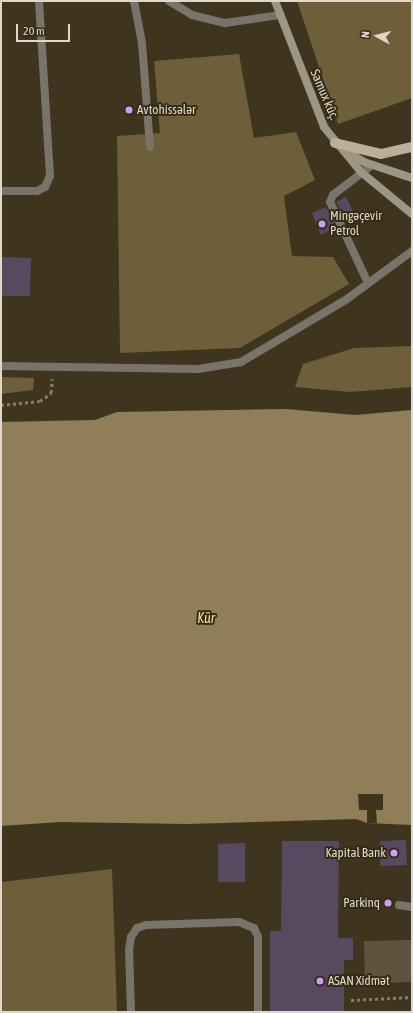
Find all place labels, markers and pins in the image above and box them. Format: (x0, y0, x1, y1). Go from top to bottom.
place label: Avtohissələr (137, 102, 196, 118)
marker: Avtohissələr (124, 105, 134, 115)
place label: Mingəçevir Petrol (330, 209, 382, 240)
marker: Mingəçevir Petrol (317, 219, 327, 229)
place label: Kapital Bank (325, 845, 386, 861)
marker: Kapital Bank (389, 848, 399, 858)
place label: Parkinq (343, 895, 380, 911)
marker: Parkinq (383, 898, 393, 908)
place label: ASAN Xidmət (328, 973, 390, 989)
marker: ASAN Xidmət (315, 976, 325, 986)

